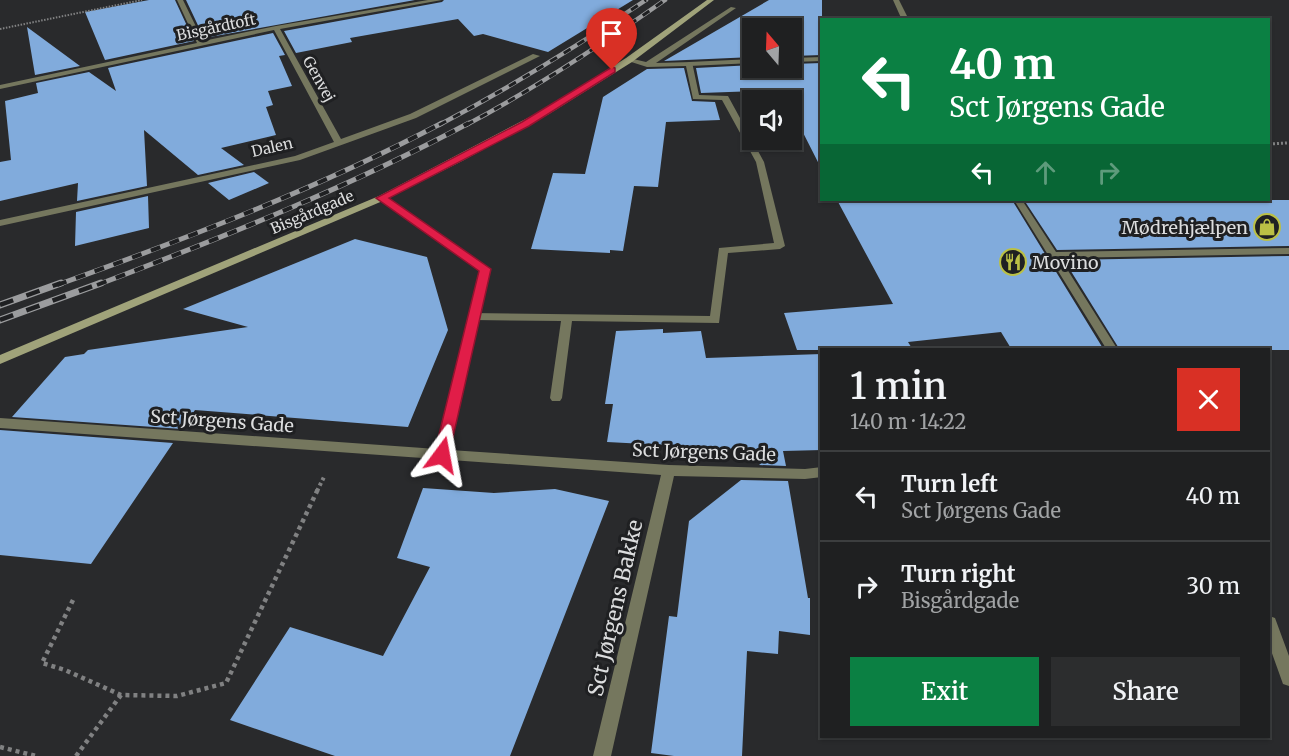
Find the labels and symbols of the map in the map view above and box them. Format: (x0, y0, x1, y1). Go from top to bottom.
pin (586, 8, 637, 70)
street label: Bisgårdtoft (175, 9, 257, 45)
north arrow (742, 18, 802, 78)
street label: Genvej (299, 53, 339, 105)
street label: Dalen (249, 133, 295, 161)
street label: Bisgårdgade (268, 186, 357, 238)
shop icon: Mødrehjælpen (1252, 212, 1282, 242)
place label: Mødrehjælpen (1121, 216, 1248, 239)
restaurant icon: Movino (998, 247, 1028, 277)
place label: Movino (1032, 251, 1099, 274)
street label: Sct Jørgens Gade (149, 405, 295, 437)
position arrow (410, 423, 474, 487)
street label: Sct Jørgens Gade (632, 438, 776, 466)
street label: Sct Jørgens Bakke (582, 517, 648, 699)

